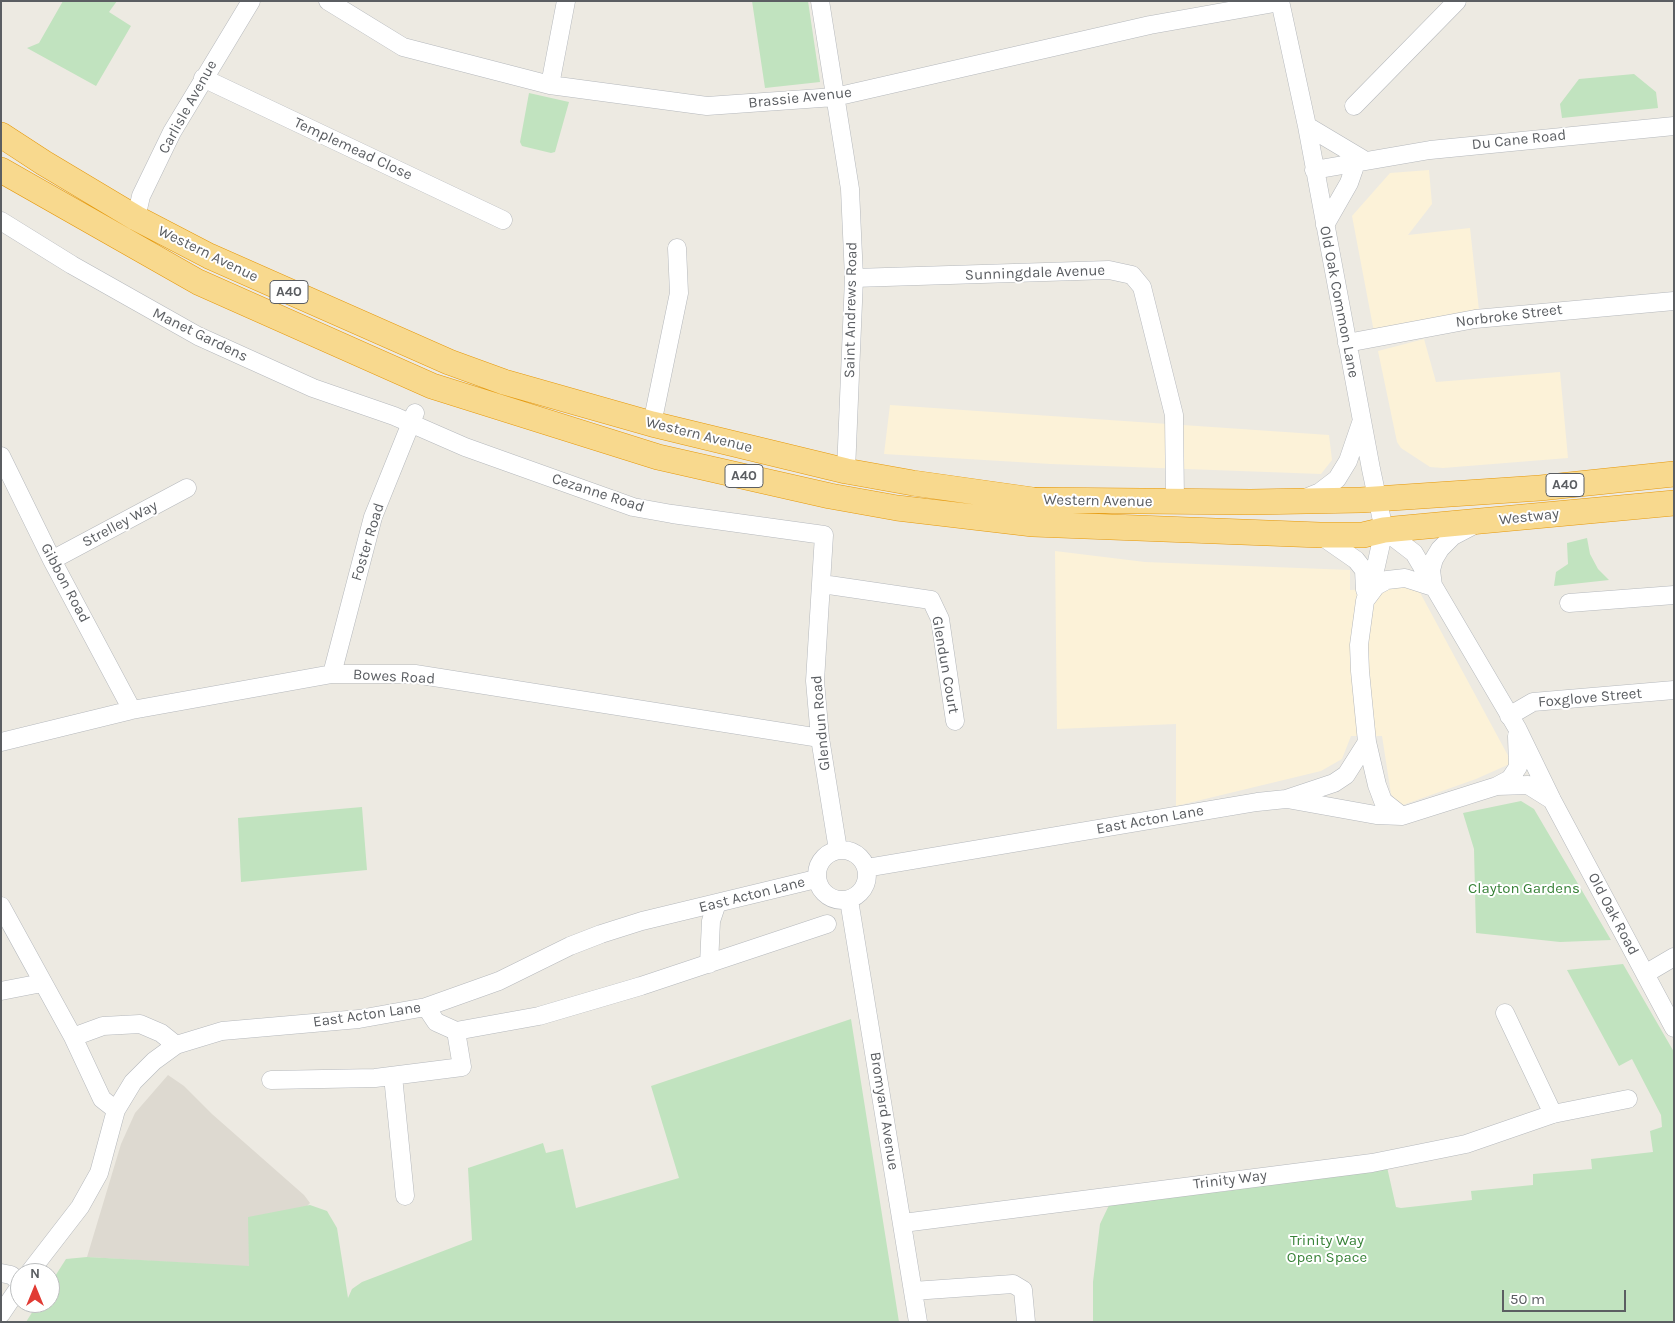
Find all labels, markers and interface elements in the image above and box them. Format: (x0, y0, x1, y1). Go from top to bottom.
street label: Carlisle Avenue (155, 57, 221, 157)
street label: Brassie Avenue (747, 84, 853, 112)
street label: Templemead Close (291, 114, 415, 184)
street label: Du Cane Road (1471, 126, 1567, 154)
street label: Western Avenue (155, 222, 261, 286)
street label: Old Oak Common Lane (1315, 224, 1363, 380)
street label: Saint Andrews Road (841, 242, 861, 378)
street label: Sunningdale Avenue (965, 262, 1105, 284)
road number: A40 (270, 280, 308, 304)
street label: Norbroke Street (1455, 301, 1563, 331)
street label: Manet Gardens (149, 304, 251, 366)
street label: Western Avenue (644, 413, 754, 457)
road number: A40 (725, 464, 763, 488)
street label: Cezanne Road (549, 470, 647, 516)
road number: A40 (1546, 474, 1584, 496)
street label: Western Avenue (1043, 491, 1153, 511)
street label: Strelley Way (79, 497, 161, 551)
street label: Foster Road (348, 501, 388, 583)
street label: Westway (1498, 505, 1560, 529)
street label: Gibbon Road (37, 540, 93, 626)
street label: Glendun Court (928, 615, 962, 715)
street label: Bowes Road (353, 666, 435, 688)
street label: Glendun Road (808, 675, 834, 771)
street label: Foxglove Street (1537, 684, 1643, 712)
street label: East Acton Lane (1095, 802, 1205, 838)
street label: Old Oak Road (1584, 870, 1642, 958)
street label: East Acton Lane (697, 873, 807, 917)
park label: Clayton Gardens (1468, 880, 1580, 898)
street label: East Acton Lane (312, 999, 422, 1031)
street label: Bromyard Avenue (866, 1051, 902, 1171)
street label: Trinity Way (1192, 1167, 1268, 1193)
park label: Trinity Way Open Space (1287, 1232, 1367, 1267)
north arrow (10, 1263, 60, 1313)
text: N (30, 1265, 40, 1282)
scale bar (1505, 1280, 1629, 1312)
text: 50 m (1510, 1290, 1545, 1308)

